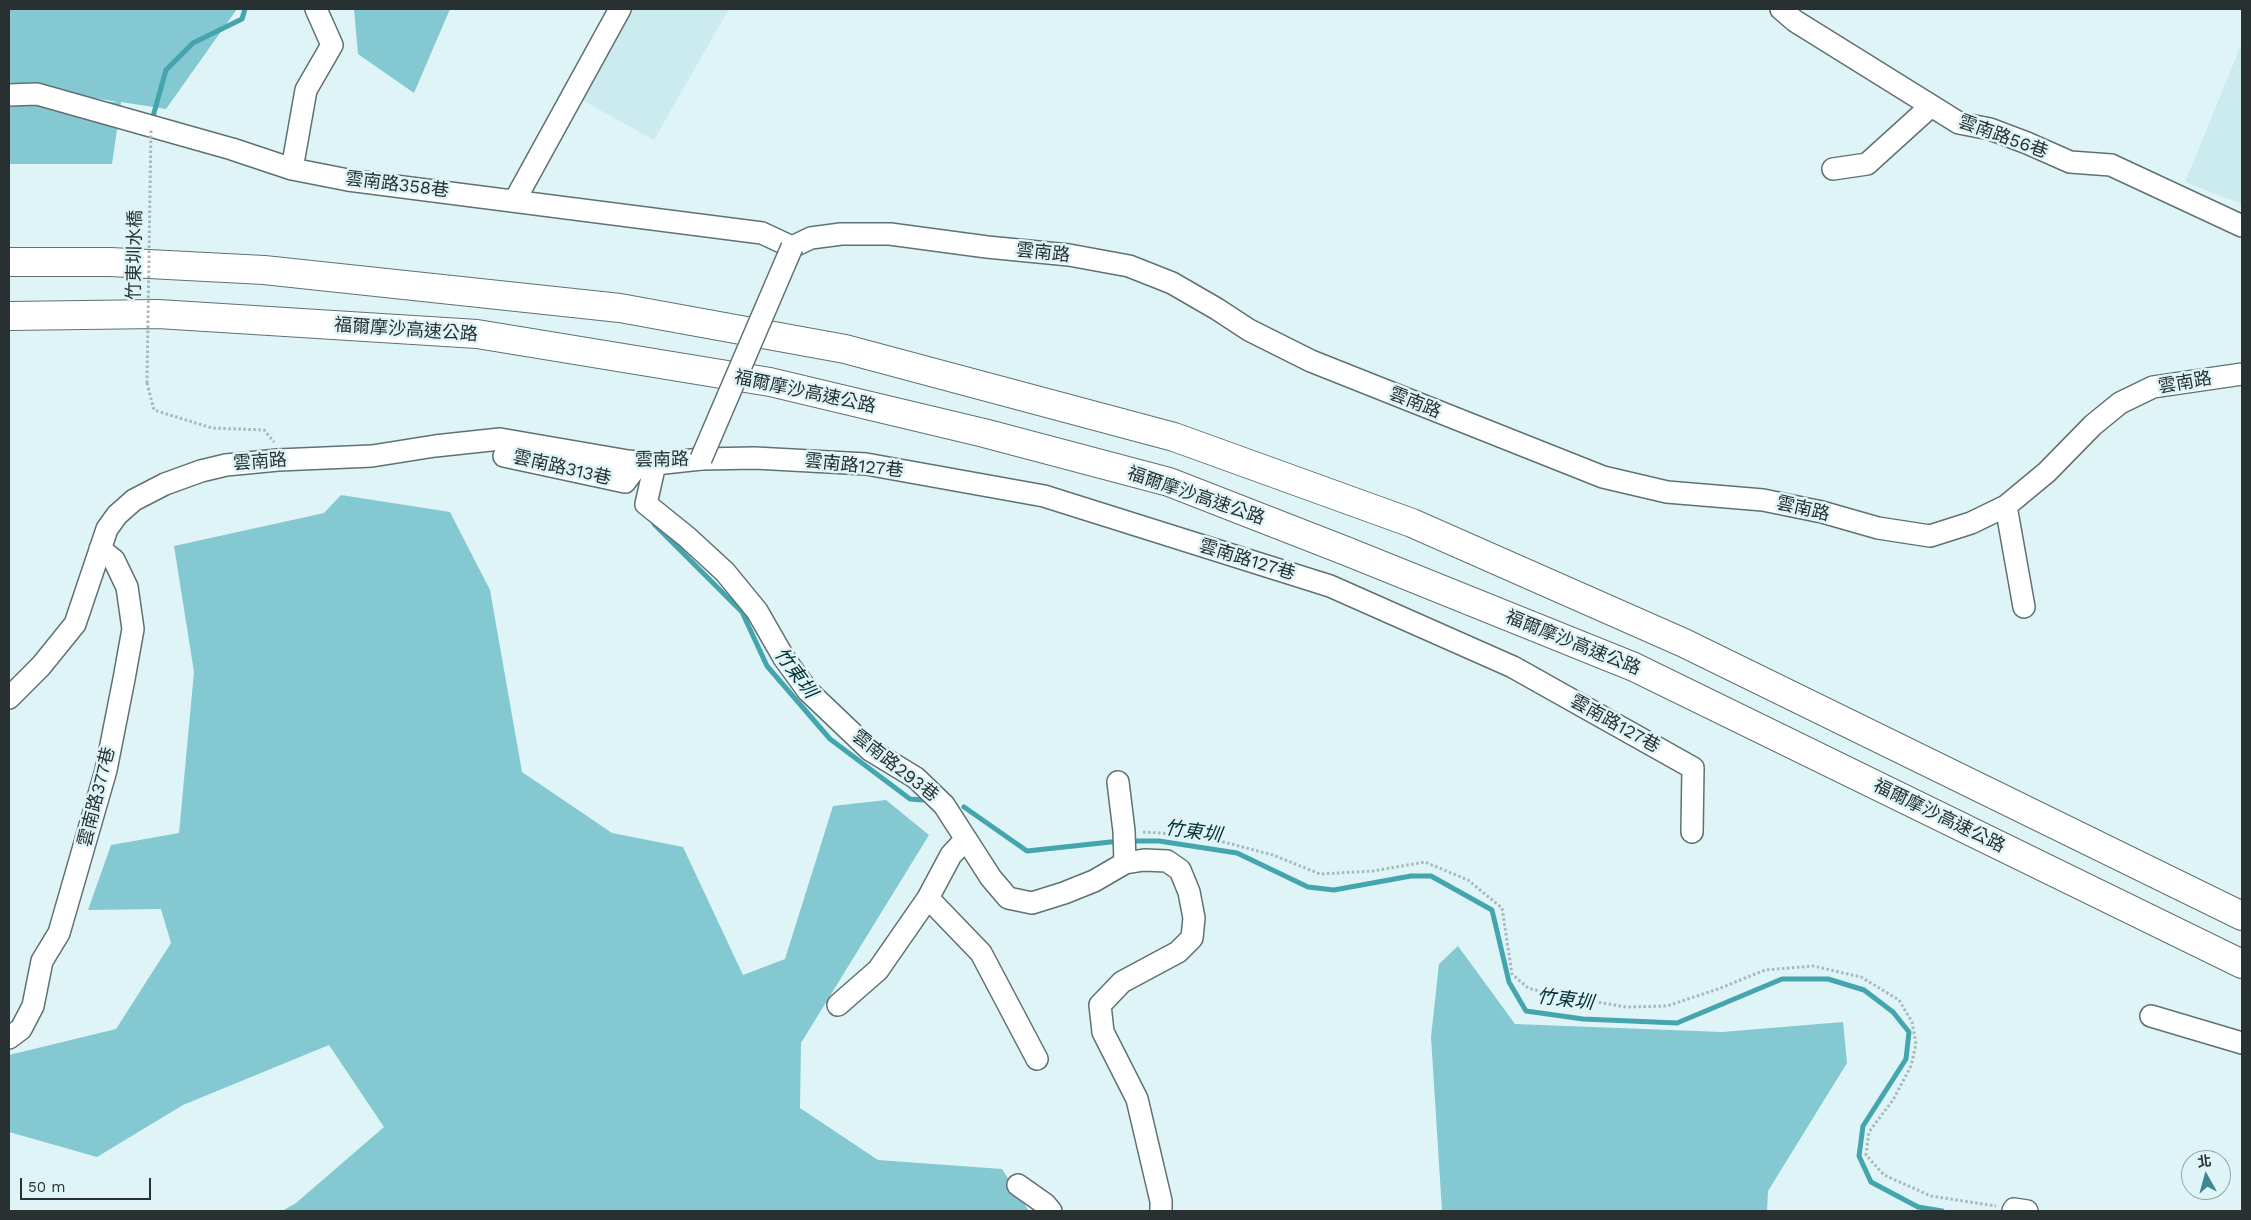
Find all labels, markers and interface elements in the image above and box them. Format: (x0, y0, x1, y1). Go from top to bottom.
street label: 雲南路56巷 (1955, 111, 2051, 163)
street label: 雲南路358巷 (344, 168, 450, 202)
street label: 竹東圳水橋 (123, 210, 147, 300)
street label: 雲南路 (1015, 239, 1071, 267)
street label: 福爾摩沙高速公路 (333, 314, 479, 346)
street label: 福爾摩沙高速公路 (732, 366, 878, 418)
street label: 雲南路 (2157, 368, 2213, 398)
street label: 雲南路 (1386, 383, 1444, 423)
street label: 雲南路313巷 (511, 446, 613, 490)
street label: 雲南路 (232, 449, 288, 475)
street label: 雲南路 (635, 449, 689, 471)
street label: 雲南路127巷 (804, 450, 904, 482)
street label: 福爾摩沙高速公路 (1124, 462, 1268, 530)
street label: 雲南路 (1774, 492, 1832, 526)
street label: 雲南路127巷 (1196, 535, 1298, 585)
street label: 福爾摩沙高速公路 (1502, 606, 1644, 680)
water label: 竹東圳 (769, 643, 821, 703)
street label: 雲南路127巷 (1566, 690, 1664, 758)
street label: 雲南路293巷 (847, 726, 943, 806)
street label: 雲南路377巷 (74, 745, 120, 849)
street label: 福爾摩沙高速公路 (1870, 775, 2008, 857)
water label: 竹東圳 (1163, 817, 1223, 847)
water label: 竹東圳 (1535, 985, 1595, 1015)
north arrow (2181, 1150, 2231, 1200)
text: 北 (2196, 1152, 2212, 1170)
scale bar (22, 1168, 154, 1200)
text: 50 m (28, 1178, 65, 1196)

